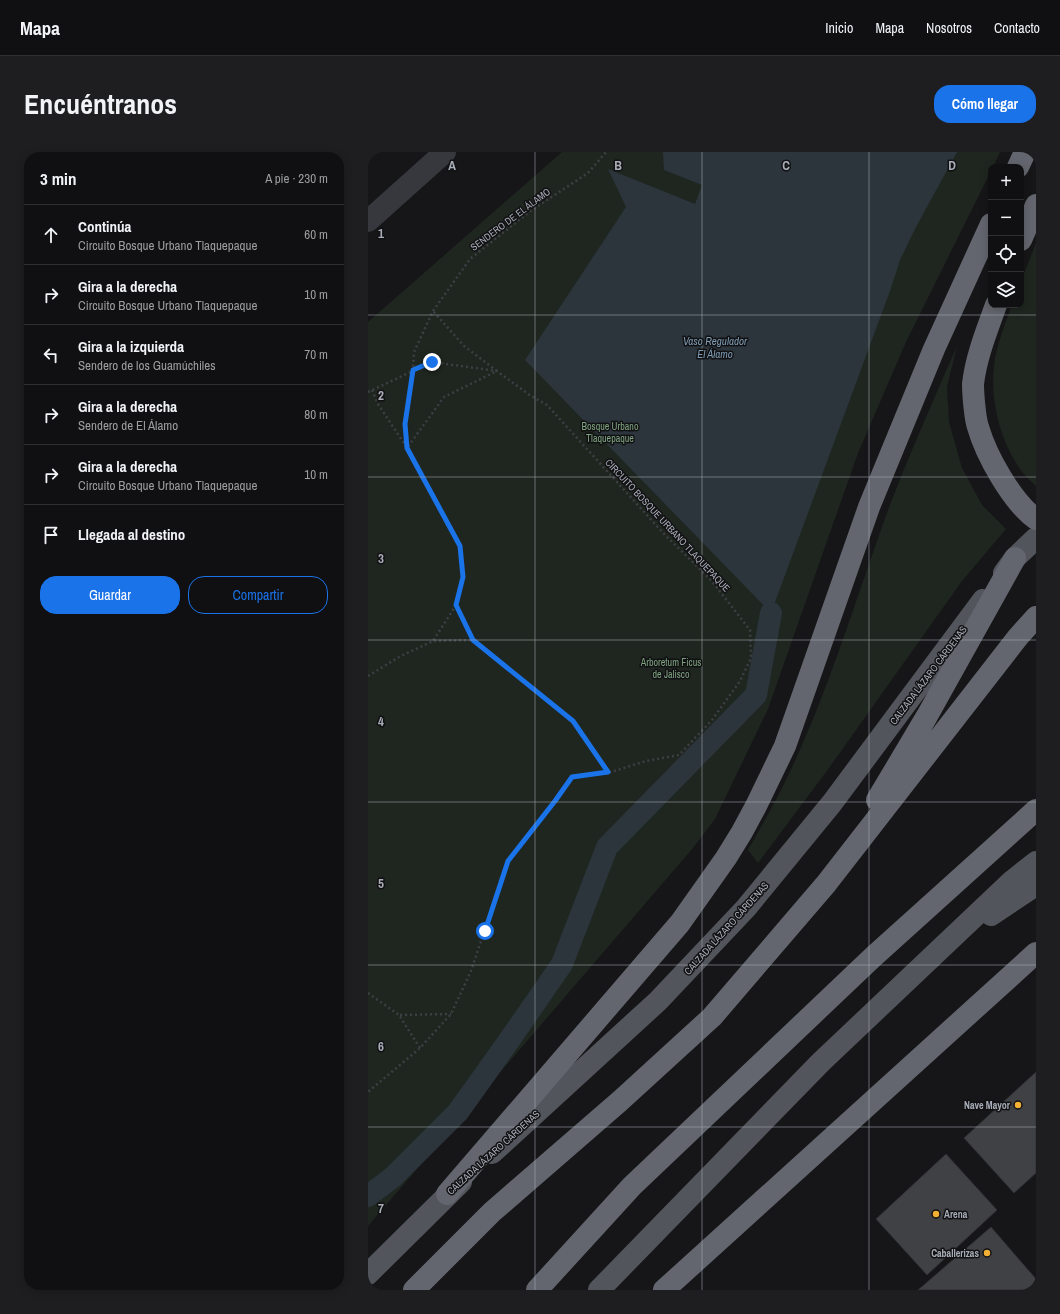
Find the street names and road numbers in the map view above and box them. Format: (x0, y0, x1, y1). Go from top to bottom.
street label: SENDERO DE EL ÁLAMO (468, 185, 553, 254)
street label: CIRCUITO BOSQUE URBANO TLAQUEPAQUE (602, 456, 733, 595)
street label: CALZADA LÁZARO CÁRDENAS (887, 623, 970, 727)
street label: CALZADA LÁZARO CÁRDENAS (681, 879, 772, 977)
street label: CALZADA LÁZARO CÁRDENAS (444, 1107, 543, 1197)

